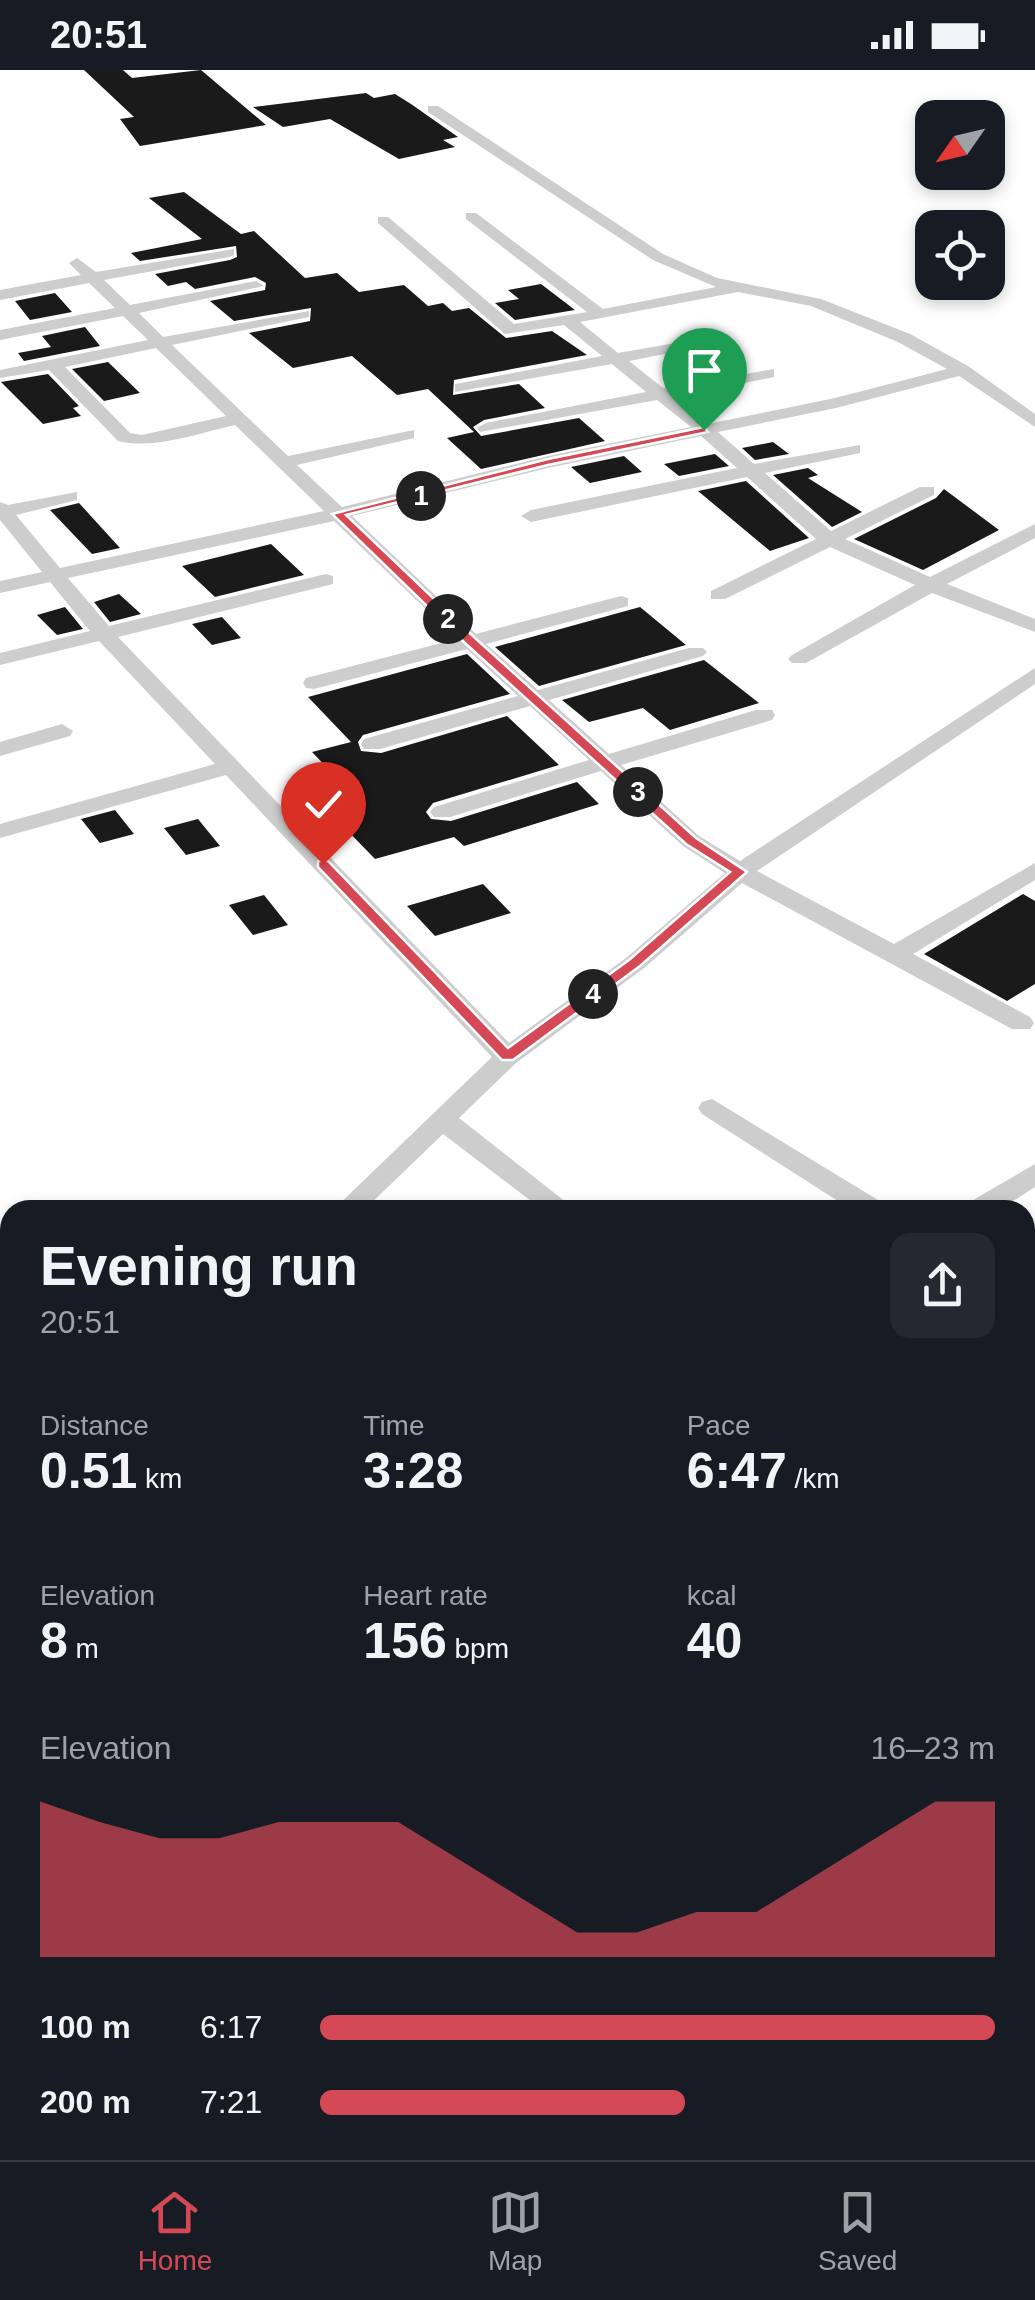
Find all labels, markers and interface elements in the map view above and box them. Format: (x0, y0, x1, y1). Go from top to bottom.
text: 20:51 (50, 14, 147, 56)
north arrow (915, 100, 1005, 190)
map controls (915, 100, 1005, 300)
button: locate (915, 210, 1005, 300)
pin (662, 328, 747, 431)
icon: arrive (677, 343, 732, 398)
pin: 1 (396, 471, 446, 521)
text: 1 (413, 480, 429, 511)
pin: 2 (423, 594, 473, 644)
text: 2 (440, 603, 456, 634)
pin (281, 762, 366, 865)
pin: 3 (613, 767, 663, 817)
text: 3 (630, 776, 646, 807)
icon: check (296, 777, 351, 832)
pin: 4 (568, 969, 618, 1019)
text: 4 (585, 978, 601, 1009)
button: share (890, 1233, 995, 1338)
text: Evening run (40, 1235, 358, 1297)
text: 20:51 (40, 1304, 120, 1340)
text: Distance (40, 1410, 149, 1441)
text: Time (363, 1410, 425, 1441)
text: Pace (687, 1410, 750, 1441)
text: 0.51 (40, 1443, 137, 1499)
text: 3:28 (363, 1443, 463, 1499)
text: 6:47 (687, 1443, 787, 1499)
text: km (137, 1463, 182, 1494)
text: /km (787, 1463, 840, 1494)
text: Elevation (40, 1580, 155, 1611)
text: Heart rate (363, 1580, 488, 1611)
text: kcal (687, 1580, 736, 1611)
text: 8 (40, 1613, 68, 1669)
text: 156 (363, 1613, 447, 1669)
text: 40 (687, 1613, 742, 1669)
text: m (68, 1633, 99, 1664)
text: bpm (447, 1633, 509, 1664)
text: Elevation (40, 1730, 172, 1766)
text: 16–23 m (870, 1730, 995, 1766)
text: 100 m (40, 2009, 131, 2045)
text: 6:17 (200, 2009, 262, 2045)
text: 200 m (40, 2084, 131, 2120)
text: 7:21 (200, 2084, 262, 2120)
tab: Home (138, 2185, 212, 2277)
tab: Map (488, 2185, 543, 2277)
tab: Saved (818, 2185, 897, 2277)

